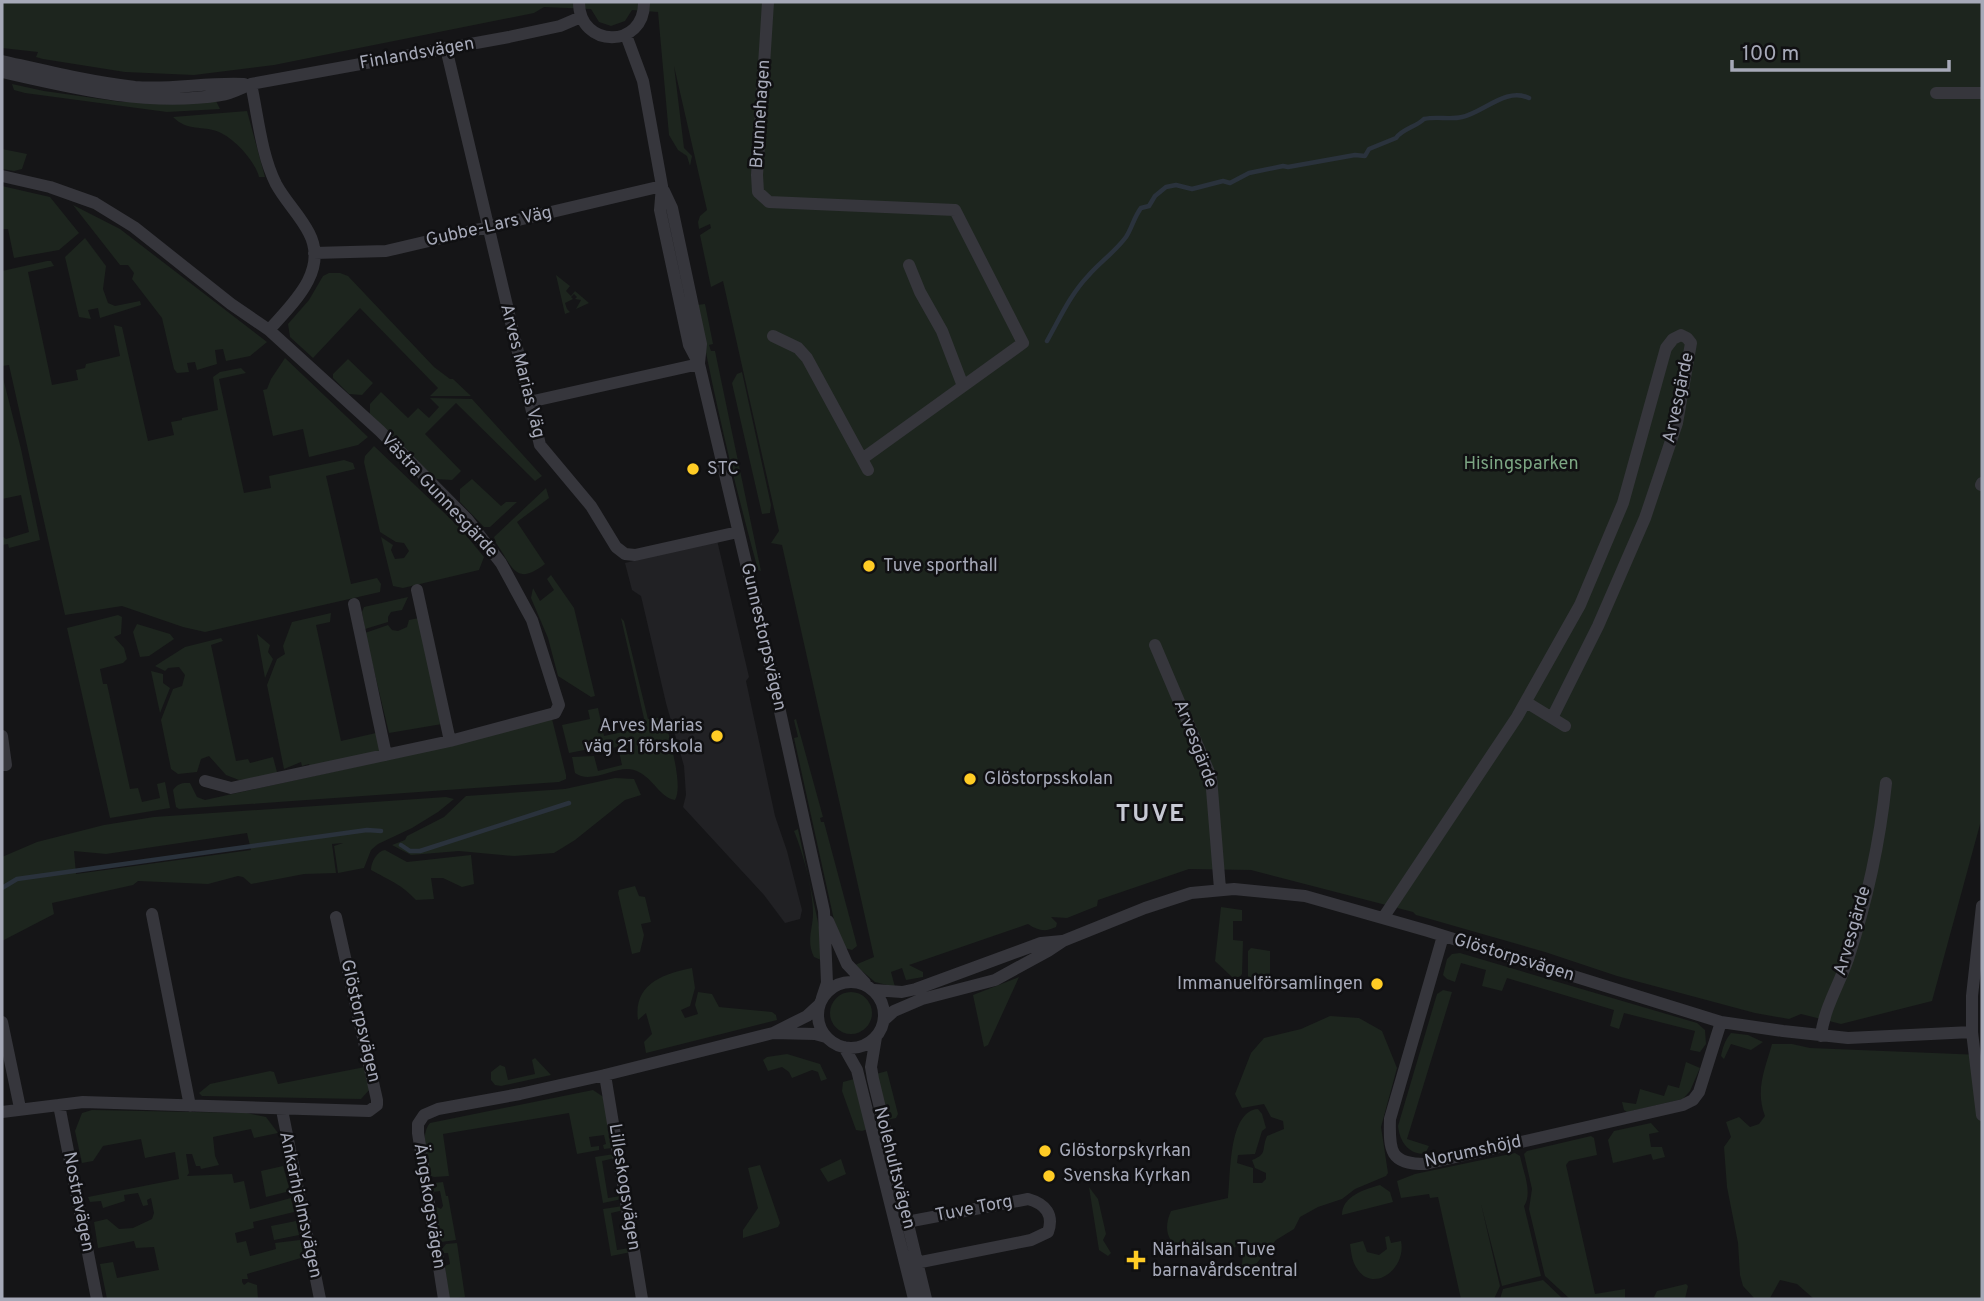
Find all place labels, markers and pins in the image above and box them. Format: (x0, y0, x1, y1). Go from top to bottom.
place label: STC (707, 458, 739, 481)
marker: STC (685, 461, 701, 477)
place label: Tuve sporthall (883, 555, 998, 578)
marker: Tuve sporthall (861, 558, 877, 574)
place label: Arves Marias väg 21 förskola (584, 715, 703, 759)
marker: Arves Marias väg 21 förskola (709, 728, 725, 744)
place label: Glöstorpsskolan (984, 768, 1113, 791)
marker: Glöstorpsskolan (962, 771, 978, 787)
place label: Immanuelförsamlingen (1177, 973, 1363, 996)
marker: Immanuelförsamlingen (1369, 976, 1385, 992)
place label: Glöstorpskyrkan (1059, 1140, 1191, 1163)
marker: Glöstorpskyrkan (1037, 1143, 1053, 1159)
place label: Svenska Kyrkan (1063, 1165, 1191, 1188)
marker: Svenska Kyrkan (1041, 1168, 1057, 1184)
place label: Närhälsan Tuve barnavårdscentral (1152, 1239, 1298, 1283)
marker: Närhälsan Tuve barnavårdscentral (1126, 1250, 1146, 1270)

